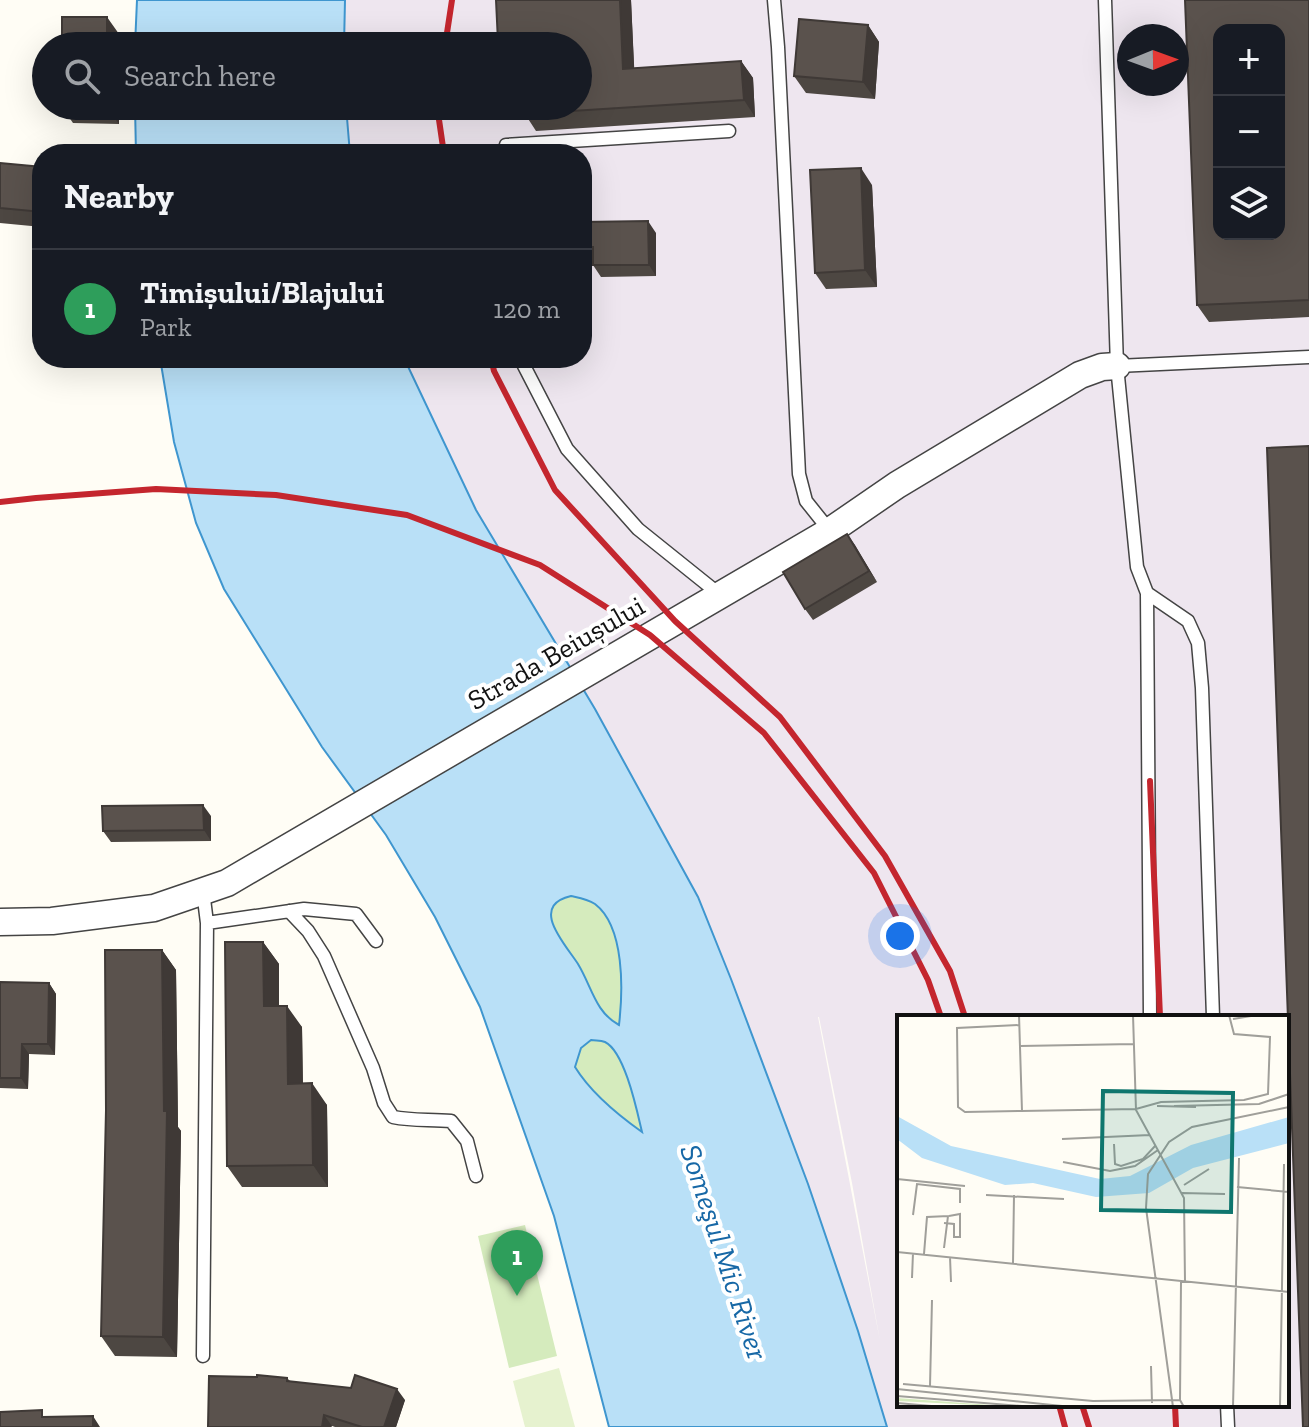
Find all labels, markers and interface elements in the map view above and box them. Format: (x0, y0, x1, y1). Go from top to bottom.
north arrow (1117, 24, 1189, 96)
map controls (1213, 24, 1285, 240)
button: + (1213, 24, 1285, 96)
search box (32, 32, 592, 120)
icon: search (60, 54, 104, 98)
text: Search here (124, 58, 276, 94)
button: − (1213, 96, 1285, 168)
button: layers (1213, 168, 1285, 240)
text: Nearby (64, 176, 174, 217)
text: Timișului/Blajului (140, 275, 384, 311)
text: 1 (85, 293, 95, 325)
text: 120 m (493, 293, 560, 325)
text: Park (140, 311, 192, 343)
street label: Strada Beiușului (462, 589, 650, 717)
your location (880, 916, 920, 956)
inset map (897, 1015, 1289, 1407)
water label: Someşul Mic River (672, 1140, 776, 1365)
pin: 1 (491, 1230, 543, 1296)

